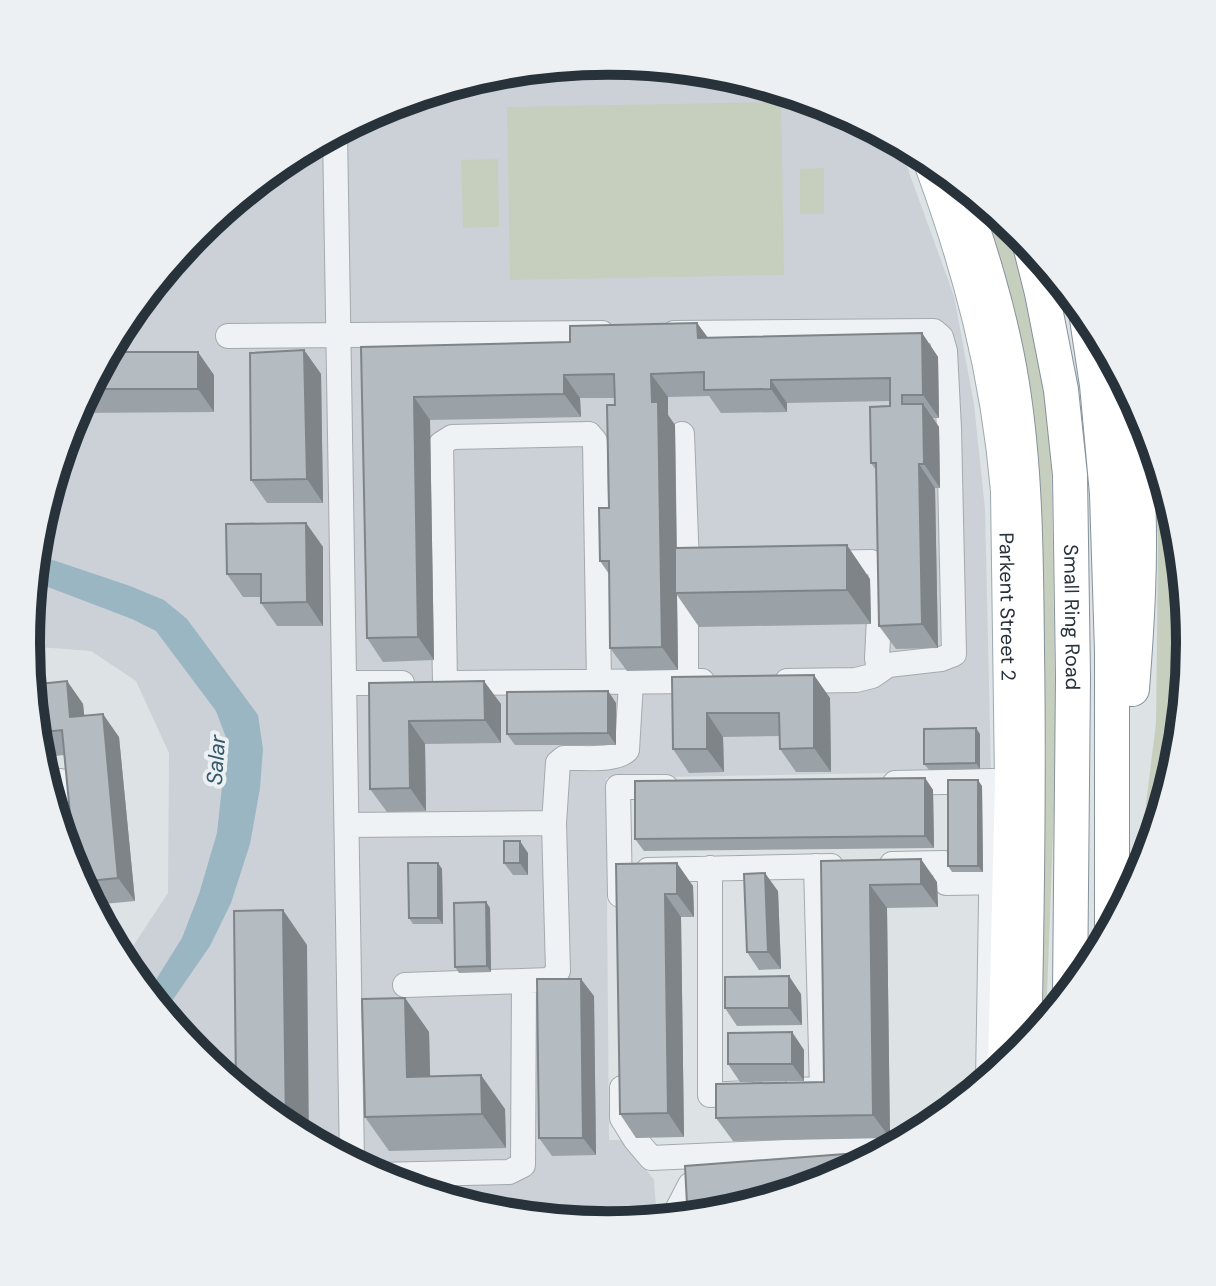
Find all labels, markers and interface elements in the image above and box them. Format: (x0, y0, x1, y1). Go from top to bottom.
street label: Parkent Street 2 (994, 532, 1022, 681)
street label: Small Ring Road (1058, 544, 1086, 690)
water label: Salar (200, 733, 232, 786)

